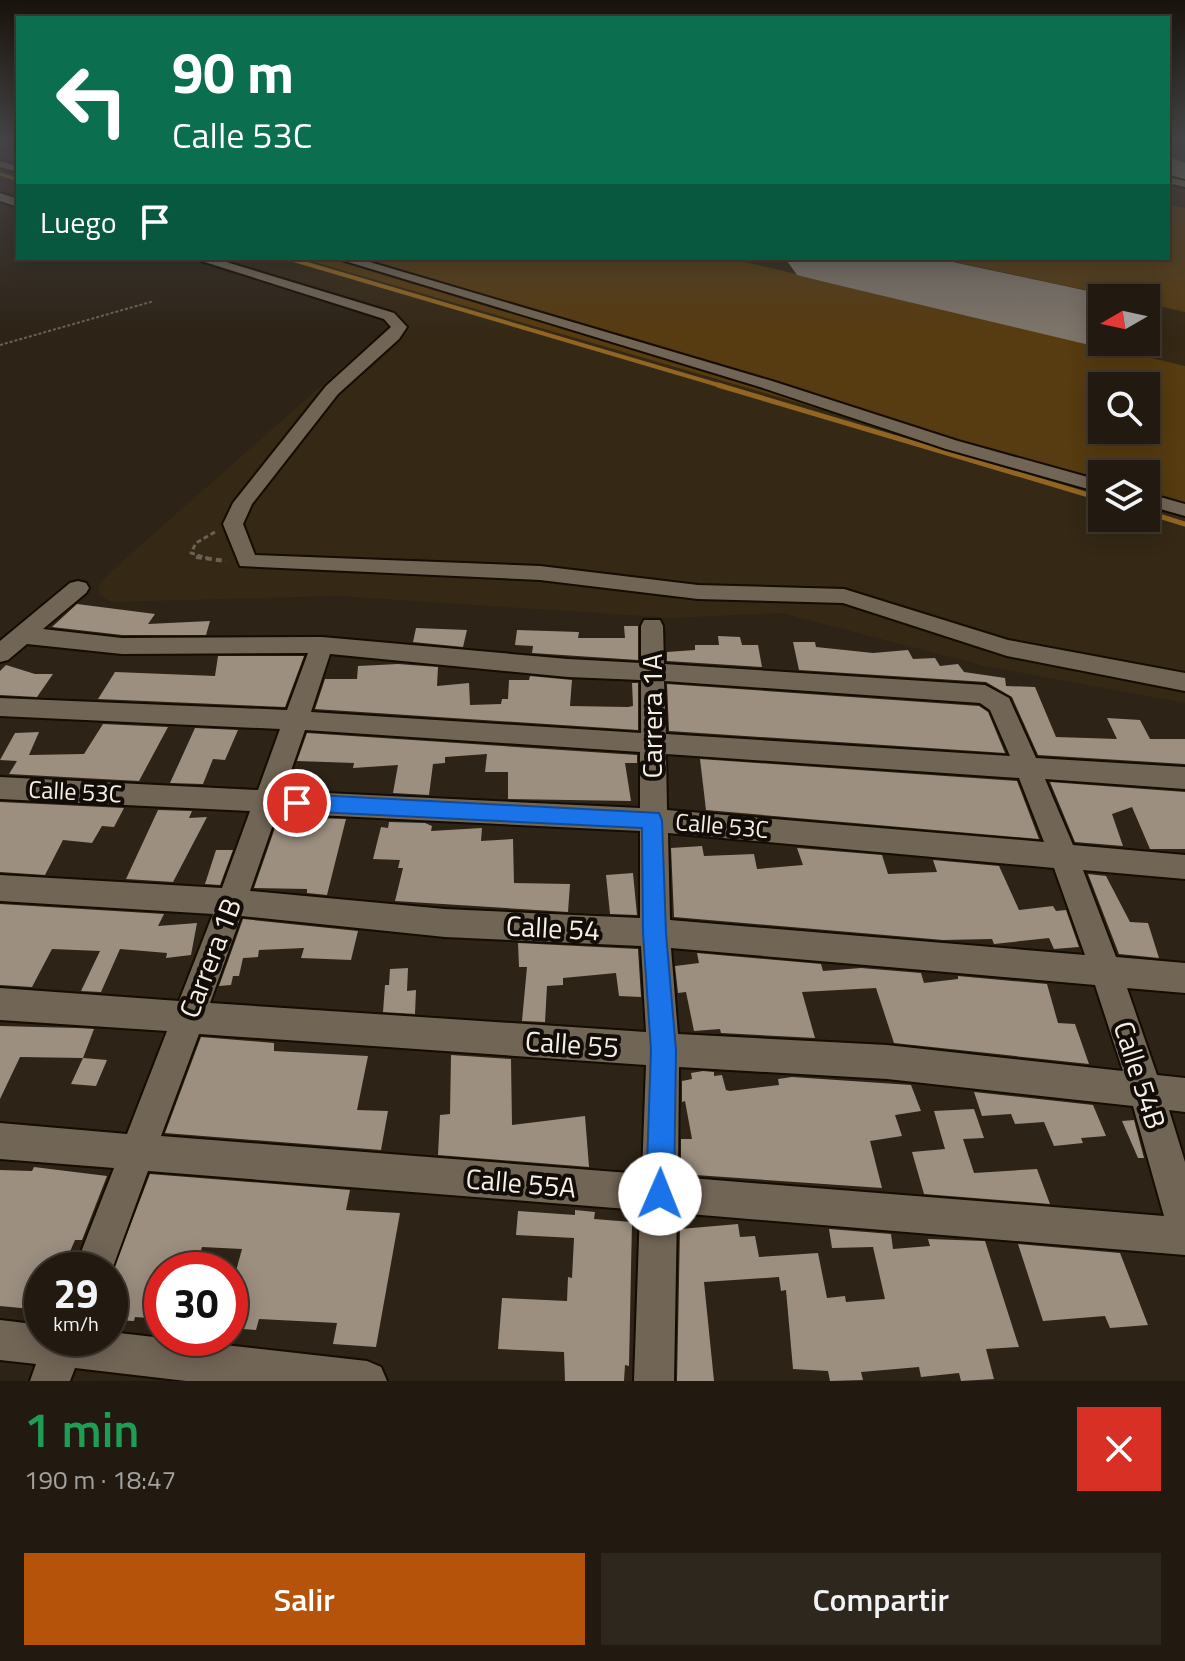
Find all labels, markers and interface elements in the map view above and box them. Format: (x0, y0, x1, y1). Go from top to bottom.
text: 90 m (172, 30, 294, 115)
icon: left (40, 48, 144, 152)
text: Calle 53C (172, 107, 312, 162)
text: Luego (40, 199, 117, 245)
icon: arrive (133, 200, 177, 244)
north arrow (1088, 284, 1160, 356)
map controls (1088, 284, 1160, 532)
button: search (1088, 372, 1160, 444)
button: layers (1088, 460, 1160, 532)
street label: Carrera 1A (630, 653, 673, 778)
pin (263, 769, 331, 837)
street label: Calle 53C (27, 771, 123, 811)
icon: arrive (275, 781, 319, 825)
street label: Calle 53C (674, 803, 770, 847)
street label: Carrera 1B (167, 892, 252, 1024)
street label: Calle 54 (505, 904, 601, 951)
street label: Calle 54B (1103, 1015, 1178, 1134)
street label: Calle 55 (524, 1019, 620, 1068)
position arrow (618, 1152, 702, 1236)
street label: Calle 55A (464, 1156, 578, 1209)
speed limit sign: 30 (144, 1252, 248, 1356)
text: 29 (54, 1263, 98, 1324)
text: km/h (53, 1308, 99, 1339)
text: 1 min (24, 1393, 139, 1466)
button: close (1077, 1407, 1161, 1491)
text: 190 m · 18:47 (24, 1460, 176, 1499)
button: Salir (24, 1553, 585, 1645)
button: Compartir (601, 1553, 1161, 1645)

